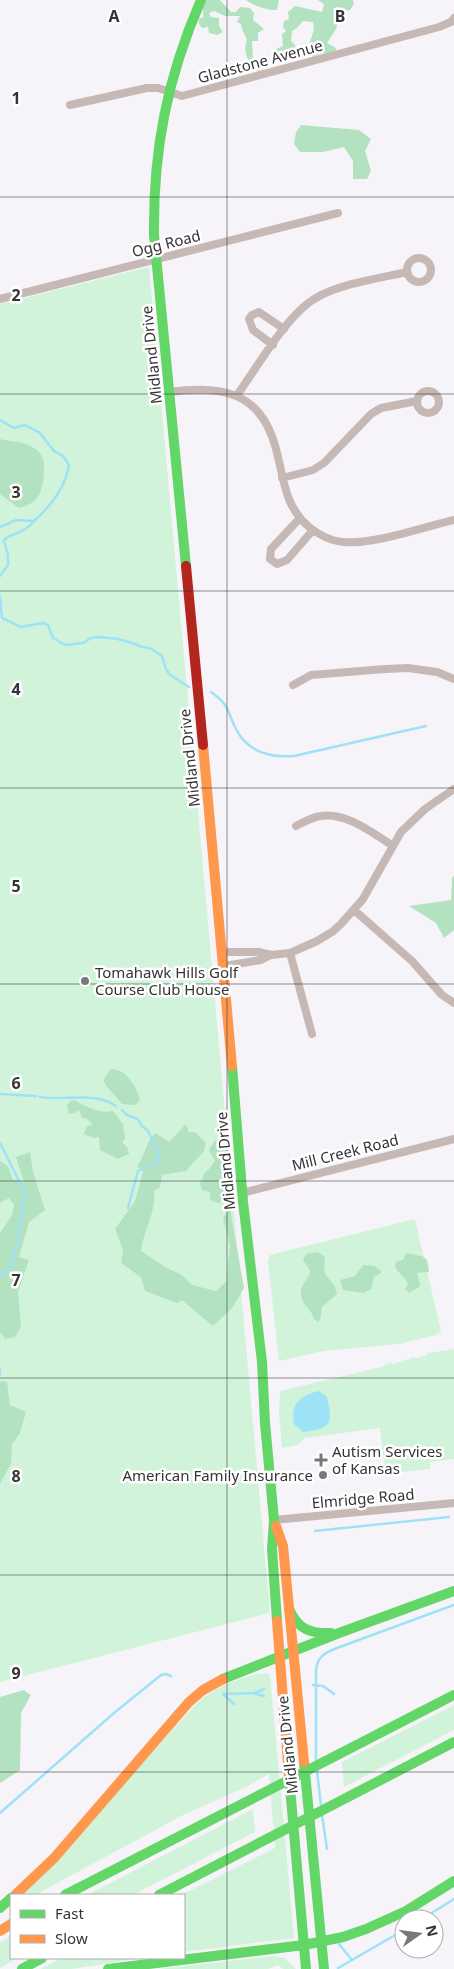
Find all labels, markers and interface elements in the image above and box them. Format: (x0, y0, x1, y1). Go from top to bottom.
text: A (108, 5, 120, 27)
text: B (335, 5, 345, 27)
street label: Gladstone Avenue (195, 35, 325, 87)
text: 1 (11, 87, 21, 109)
street label: Ogg Road (130, 225, 202, 261)
text: 2 (11, 284, 21, 306)
street label: Midland Drive (136, 305, 166, 405)
text: 3 (11, 481, 21, 503)
text: 4 (11, 678, 21, 700)
street label: Midland Drive (174, 708, 204, 808)
text: 5 (11, 875, 21, 897)
place label: Tomahawk Hills Golf Course Club House (95, 962, 239, 999)
marker: Tomahawk Hills Golf Course Club House (79, 975, 91, 987)
text: 6 (11, 1072, 21, 1094)
street label: Midland Drive (211, 1111, 239, 1211)
street label: Mill Creek Road (290, 1129, 400, 1175)
text: 7 (11, 1269, 21, 1291)
place label: Autism Services of Kansas (332, 1441, 442, 1478)
marker: Autism Services of Kansas (314, 1453, 328, 1467)
text: 8 (11, 1465, 21, 1487)
place label: American Family Insurance (123, 1465, 313, 1485)
marker: American Family Insurance (317, 1469, 329, 1481)
street label: Elmridge Road (311, 1484, 415, 1512)
text: 9 (11, 1662, 21, 1684)
street label: Midland Drive (272, 1695, 302, 1795)
legend (10, 1894, 185, 1959)
text: Fast (55, 1903, 84, 1923)
north arrow (394, 1909, 444, 1959)
text: N (422, 1923, 443, 1939)
text: Slow (55, 1928, 88, 1948)

